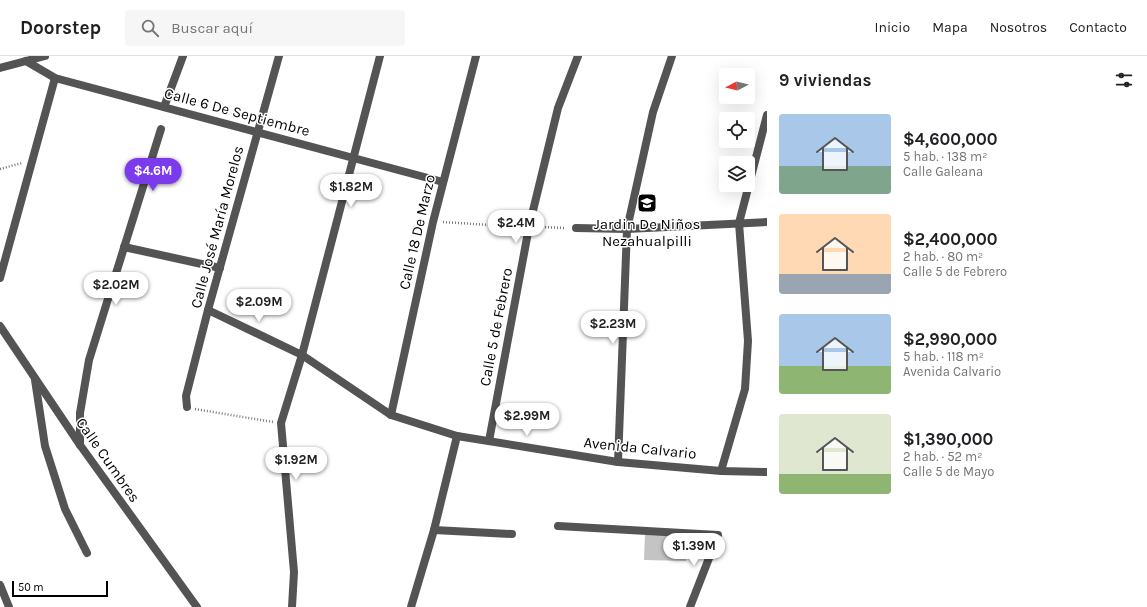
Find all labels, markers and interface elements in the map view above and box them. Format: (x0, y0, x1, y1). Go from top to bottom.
search box (125, 10, 405, 46)
text: Doorstep (20, 17, 101, 39)
icon: search (139, 17, 161, 39)
text: Buscar aquí (171, 19, 253, 37)
text: Inicio (875, 19, 910, 36)
text: Mapa (932, 19, 968, 36)
text: Nosotros (990, 19, 1047, 36)
text: Contacto (1069, 19, 1127, 36)
north arrow (719, 68, 755, 104)
map controls (719, 68, 755, 192)
icon: filters (1113, 69, 1135, 91)
text: 9 viviendas (779, 70, 871, 90)
street label: Calle 6 De Septiembre (162, 84, 312, 140)
button: locate (719, 112, 755, 148)
text: $4,600,000 (903, 129, 998, 149)
icon: home (811, 130, 859, 178)
street label: Calle José María Morelos (187, 144, 247, 310)
text: 5 hab. · 138 m² (903, 149, 987, 164)
button: layers (719, 156, 755, 192)
pin: $4.6M (125, 158, 181, 192)
text: $4.6M (134, 163, 172, 178)
text: Calle Galeana (903, 164, 983, 179)
street label: Calle 18 De Marzo (395, 173, 439, 291)
pin: $1.82M (318, 174, 384, 208)
text: $1.82M (329, 179, 373, 194)
school or university icon: Jardin De Niños Nezahualpilli (636, 192, 658, 214)
pin: $2.4M (488, 210, 544, 244)
text: $2.4M (497, 215, 535, 230)
place label: Jardin De Niños Nezahualpilli (594, 215, 700, 250)
text: $2,400,000 (903, 229, 997, 249)
icon: home (811, 230, 859, 278)
text: 2 hab. · 80 m² (903, 249, 983, 264)
text: Calle 5 de Febrero (903, 264, 1007, 279)
street label: Calle 5 de Febrero (476, 266, 516, 388)
pin: $2.02M (83, 272, 149, 306)
text: $2.02M (92, 277, 140, 292)
pin: $2.09M (226, 289, 292, 323)
text: $2.09M (235, 294, 283, 309)
pin: $2.23M (580, 311, 646, 345)
text: $2.23M (590, 316, 636, 331)
text: $2,990,000 (903, 329, 997, 349)
icon: home (811, 330, 859, 378)
text: 5 hab. · 118 m² (903, 349, 984, 364)
text: Avenida Calvario (903, 364, 1001, 379)
pin: $2.99M (494, 403, 560, 437)
text: $2.99M (504, 408, 550, 423)
street label: Calle Cumbres (72, 414, 144, 506)
text: $1,390,000 (903, 429, 993, 449)
icon: home (811, 430, 859, 478)
street label: Avenida Calvario (583, 433, 697, 463)
pin: $1.92M (263, 447, 329, 481)
text: 2 hab. · 52 m² (903, 449, 982, 464)
text: $1.92M (274, 452, 318, 467)
text: Calle 5 de Mayo (903, 464, 994, 479)
pin: $1.39M (661, 533, 727, 567)
text: $1.39M (672, 538, 716, 553)
scale bar (12, 579, 108, 598)
text: 50 m (18, 581, 44, 594)

